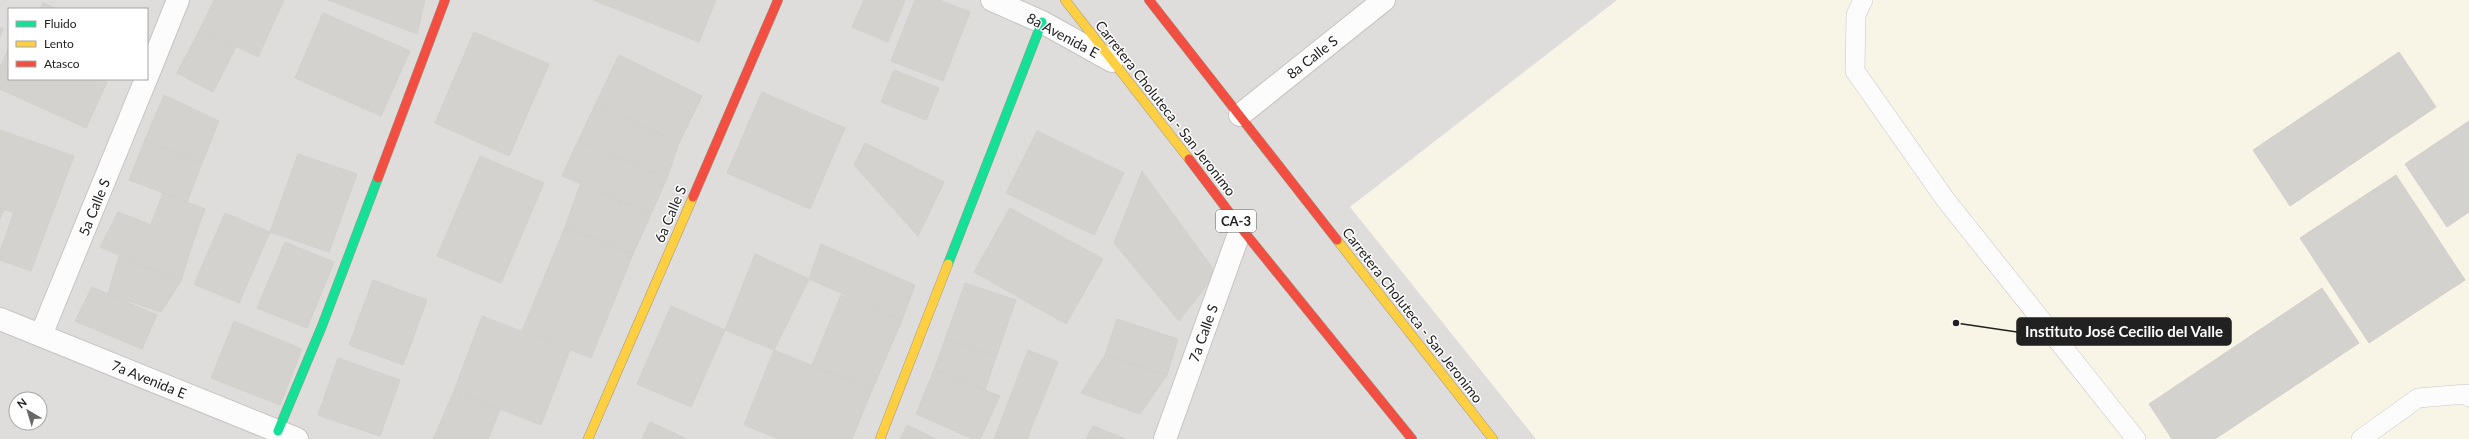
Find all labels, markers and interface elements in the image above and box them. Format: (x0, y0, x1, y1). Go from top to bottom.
legend (8, 8, 148, 80)
street label: 8a Avenida E (1024, 9, 1102, 61)
text: Fluido (44, 16, 77, 31)
street label: Carretera Choluteca - San Jeronimo (1092, 17, 1240, 199)
street label: 8a Calle S (1283, 32, 1341, 82)
text: Lento (44, 36, 74, 51)
text: Atasco (44, 56, 80, 71)
street label: 5a Calle S (75, 176, 113, 238)
street label: 6a Calle S (650, 183, 690, 245)
road number: CA-3 (1216, 210, 1256, 232)
street label: Carretera Choluteca - San Jeronimo (1339, 224, 1487, 406)
street label: 7a Calle S (1185, 302, 1221, 364)
callout: Instituto José Cecilio del Valle (2017, 318, 2231, 345)
text: Instituto José Cecilio del Valle (2025, 322, 2223, 340)
street label: 7a Avenida E (109, 356, 189, 402)
north arrow (8, 391, 48, 431)
text: N (14, 395, 29, 410)

